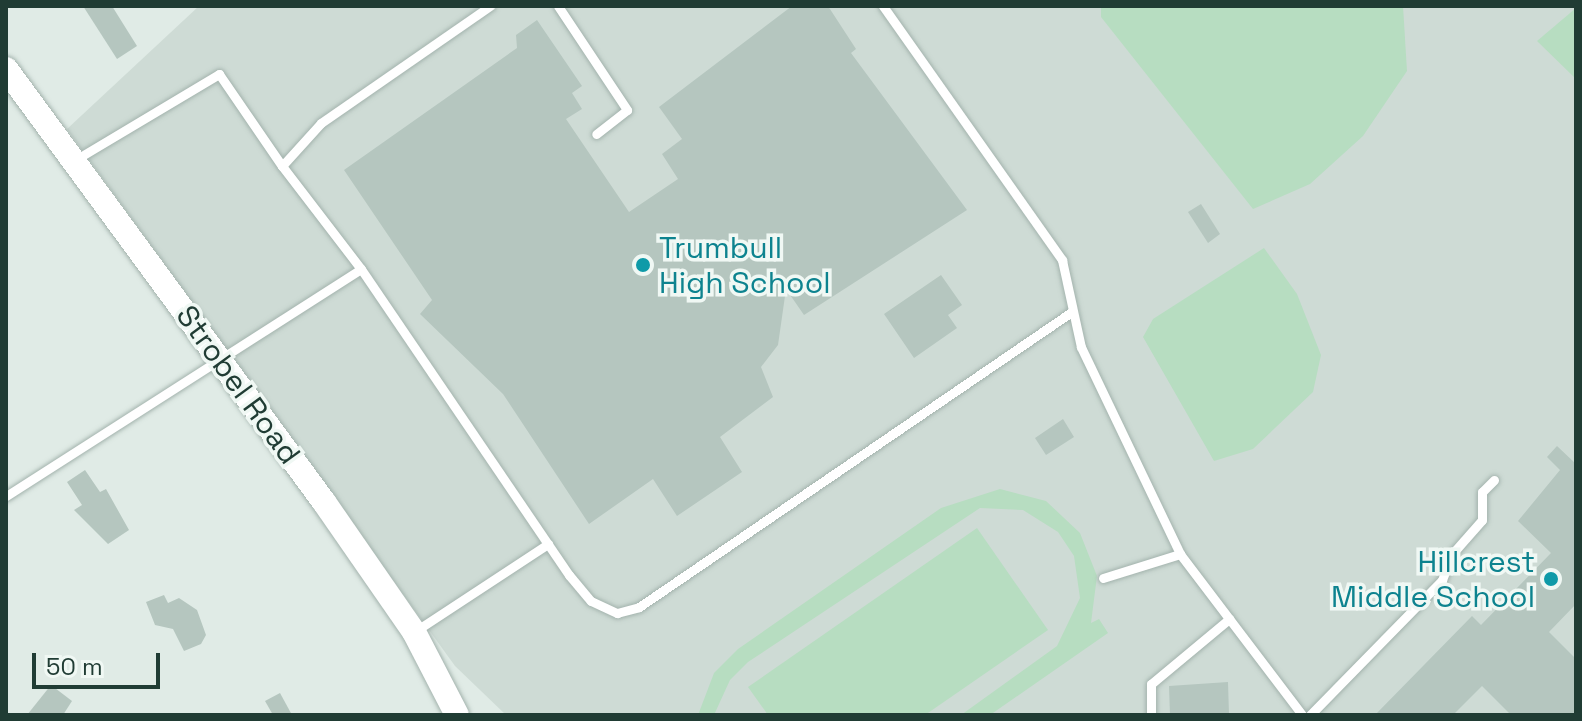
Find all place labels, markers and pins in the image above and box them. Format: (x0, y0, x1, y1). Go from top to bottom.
place label: Trumbull High School (659, 230, 831, 300)
marker: Trumbull High School (634, 256, 652, 274)
place label: Hillcrest Middle School (1331, 544, 1535, 614)
marker: Hillcrest Middle School (1542, 570, 1560, 588)

